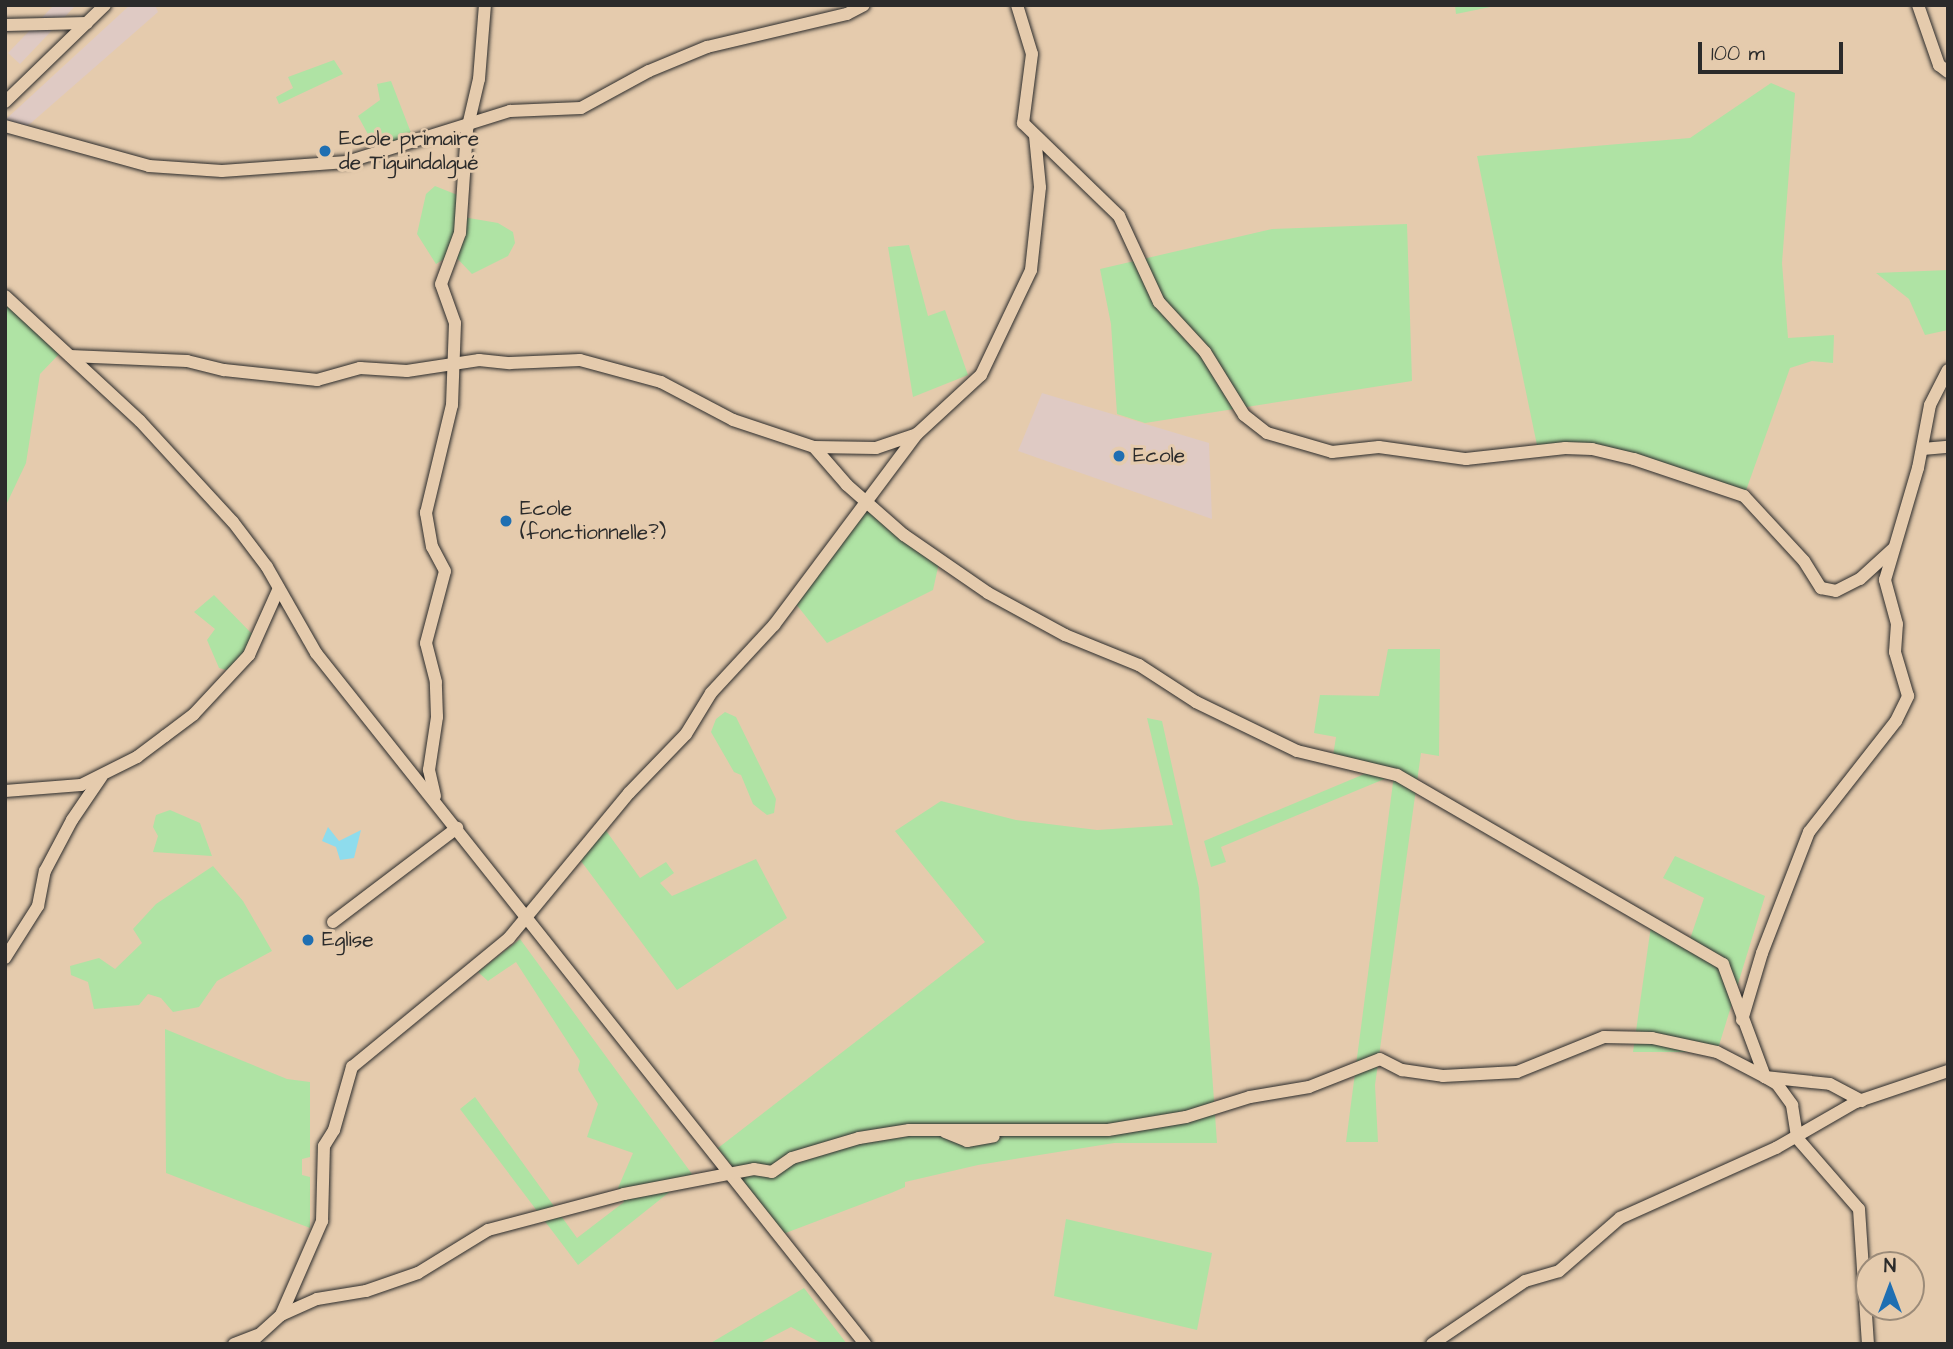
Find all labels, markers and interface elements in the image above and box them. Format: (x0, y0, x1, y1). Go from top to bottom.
scale bar (1701, 28, 1846, 72)
text: 100 m (1711, 39, 1765, 68)
place label: Ecole primaire de Tiguindalgué (339, 126, 479, 176)
marker: Ecole primaire de Tiguindalgué (317, 143, 333, 159)
place label: Ecole (1133, 443, 1185, 469)
marker: Ecole (1111, 448, 1127, 464)
place label: Ecole (fonctionnelle?) (520, 496, 666, 546)
marker: Ecole (fonctionnelle?) (498, 513, 514, 529)
place label: Eglise (322, 927, 374, 953)
marker: Eglise (300, 932, 316, 948)
north arrow (1855, 1251, 1925, 1321)
text: N (1884, 1253, 1896, 1280)

